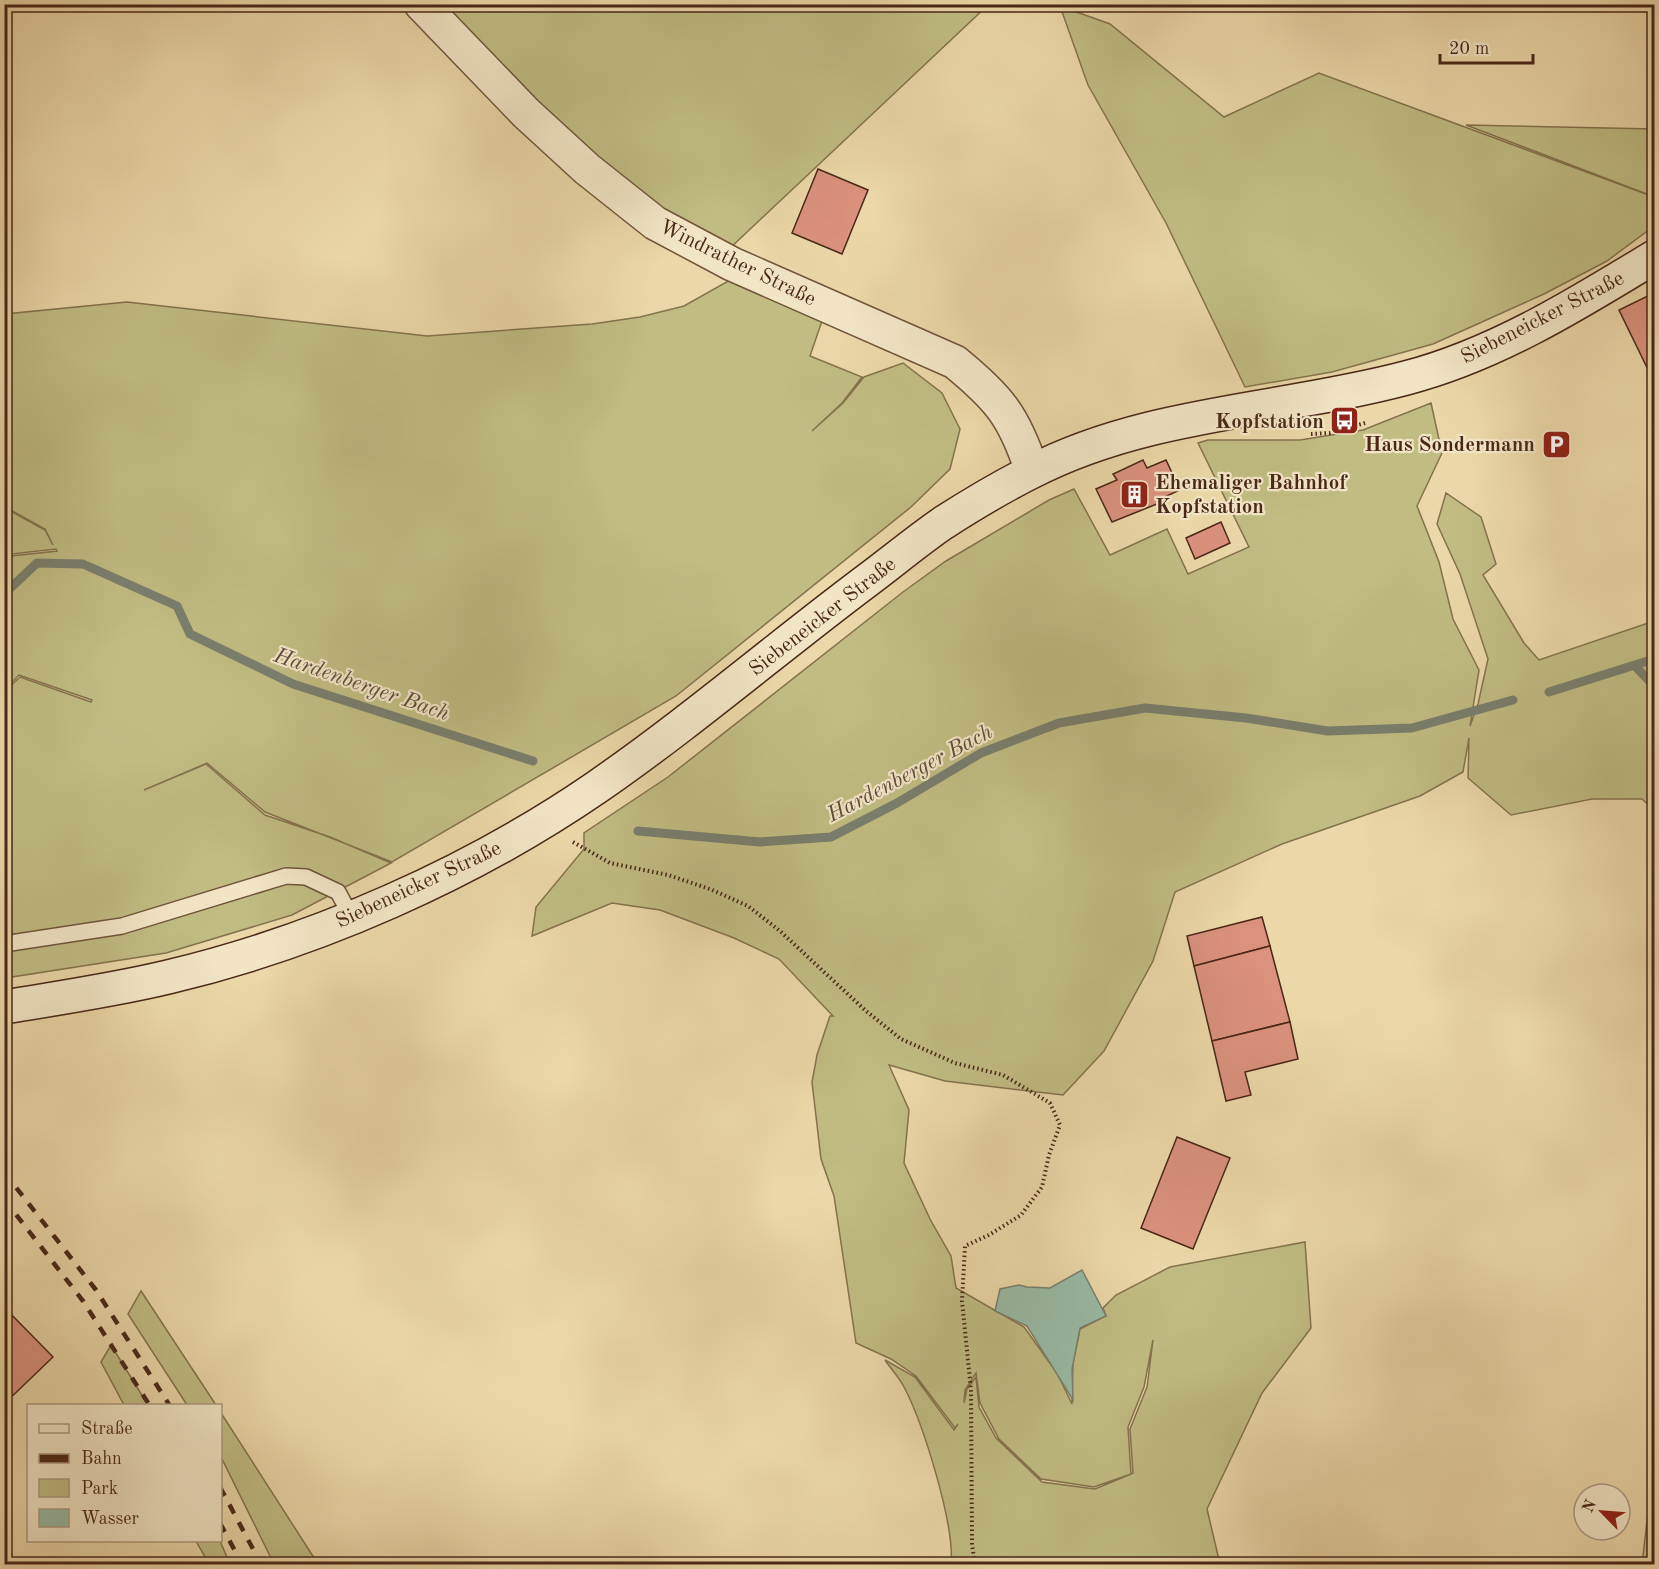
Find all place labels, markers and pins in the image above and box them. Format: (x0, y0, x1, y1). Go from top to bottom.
bus stop icon: Kopfstation (1329, 405, 1361, 437)
place label: Kopfstation (1215, 412, 1324, 433)
parking icon: Haus Sondermann (1540, 428, 1572, 460)
place label: Haus Sondermann (1364, 435, 1535, 456)
place label: Ehemaliger Bahnhof Kopfstation (1155, 473, 1348, 518)
building icon: Ehemaliger Bahnhof Kopfstation (1118, 478, 1150, 510)

